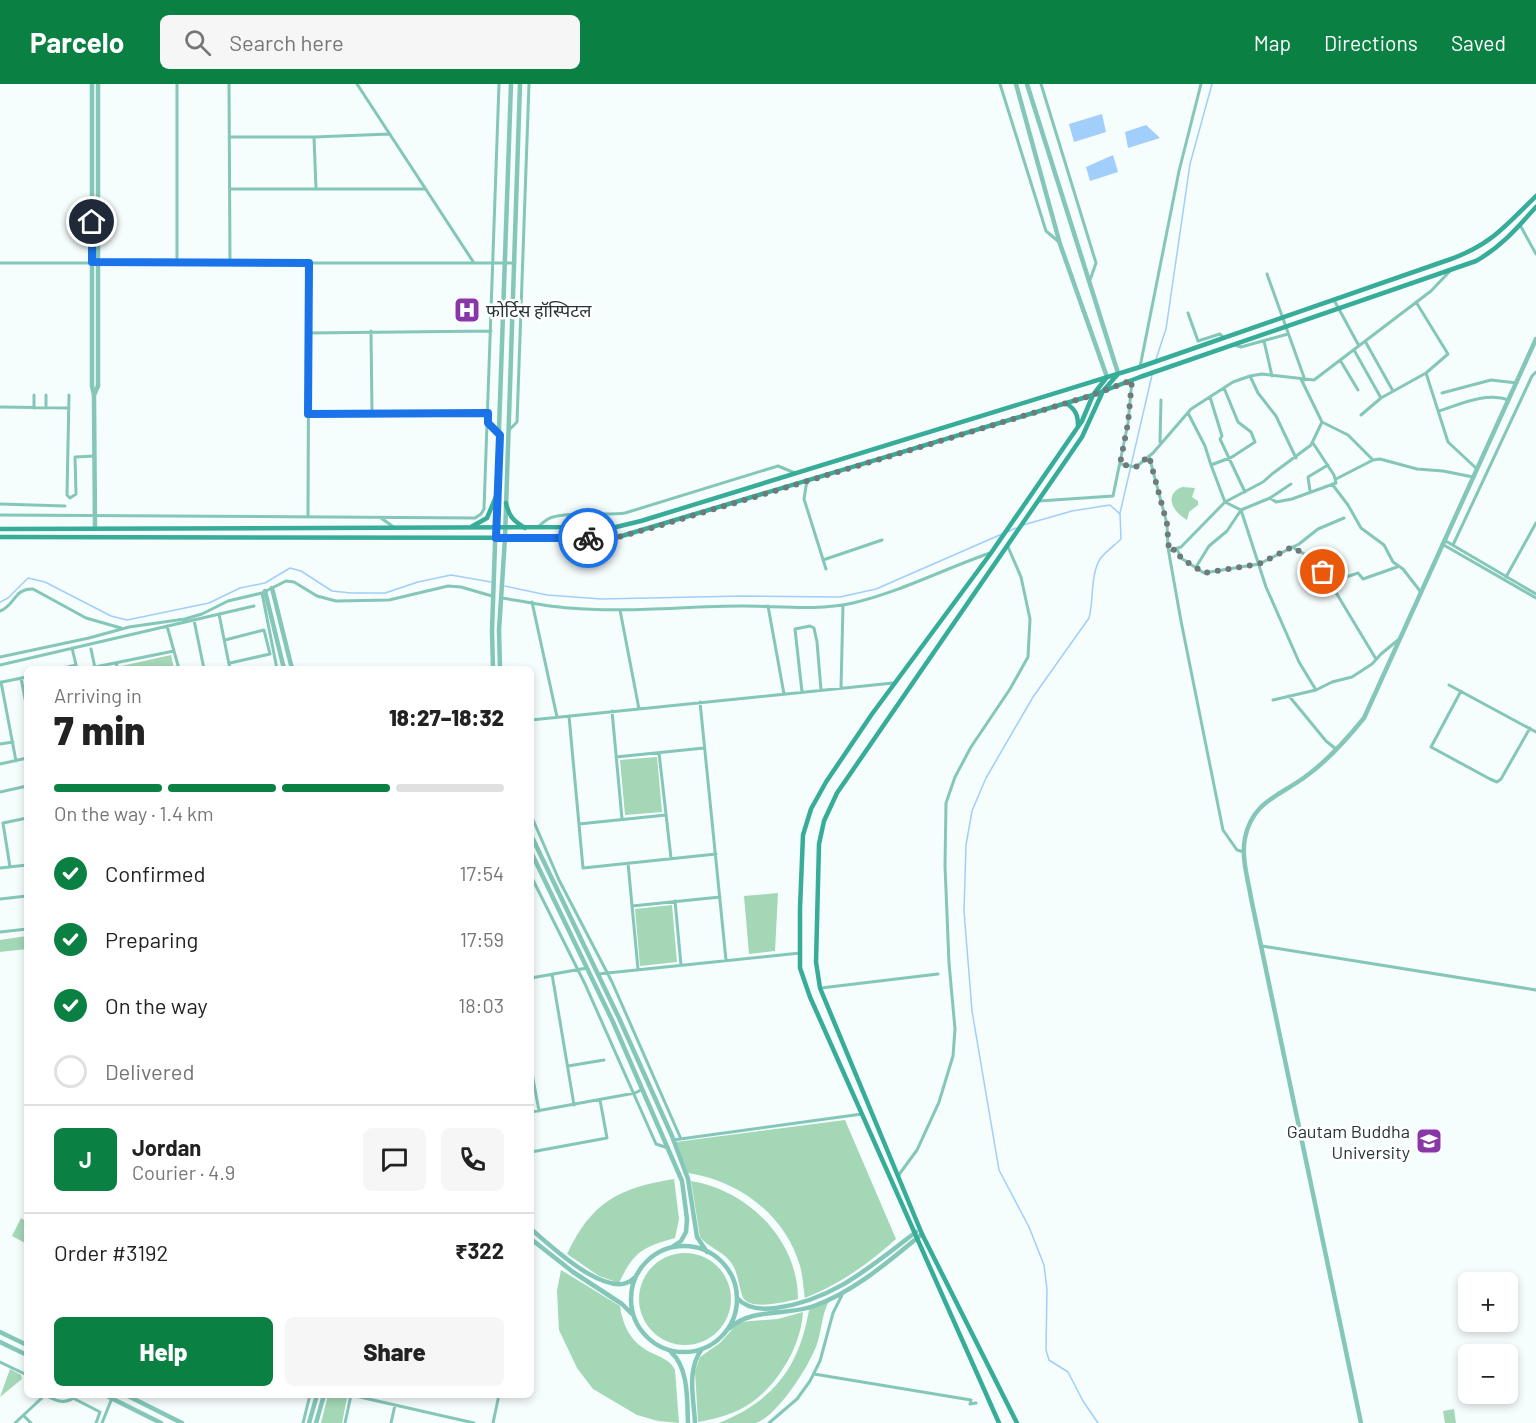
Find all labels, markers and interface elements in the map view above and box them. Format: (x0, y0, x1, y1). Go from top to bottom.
search box (160, 15, 580, 69)
text: Parcelo (30, 25, 124, 59)
icon: search (181, 26, 214, 59)
text: Search here (229, 29, 344, 55)
text: Map (1254, 30, 1291, 55)
text: Directions (1324, 30, 1418, 55)
text: Saved (1451, 30, 1506, 55)
pin (66, 196, 117, 247)
icon: home (75, 205, 108, 238)
hospital icon: फोर्टिस हॉस्पिटल (452, 295, 482, 325)
place label: फोर्टिस हॉस्पिटल (486, 299, 592, 321)
courier (558, 508, 618, 568)
icon: bike (572, 522, 605, 555)
pin (1297, 546, 1348, 597)
icon: bag (1306, 555, 1339, 588)
text: Arriving in (54, 683, 142, 707)
text: 18:27–18:32 (389, 704, 504, 730)
text: 7 min (54, 706, 146, 753)
text: On the way · 1.4 km (54, 801, 214, 825)
icon: check (54, 857, 87, 890)
text: Confirmed (105, 860, 205, 886)
text: 17:54 (459, 861, 504, 885)
icon: check (54, 923, 87, 956)
text: Preparing (105, 926, 198, 952)
text: 17:59 (460, 927, 504, 951)
icon: check (54, 989, 87, 1022)
text: On the way (105, 992, 208, 1018)
text: 18:03 (458, 993, 504, 1017)
text: Delivered (105, 1058, 194, 1084)
place label: Gautam Buddha University (1287, 1120, 1410, 1163)
school or university icon: Gautam Buddha University (1414, 1126, 1444, 1156)
button: chat (363, 1128, 426, 1191)
button: phone (441, 1128, 504, 1191)
text: Jordan (132, 1134, 201, 1160)
text: J (79, 1146, 92, 1172)
text: Courier · 4.9 (132, 1160, 235, 1184)
text: ₹322 (455, 1237, 504, 1263)
text: Order #3192 (54, 1239, 168, 1265)
map controls (1458, 1272, 1518, 1404)
button: + (1458, 1272, 1518, 1332)
button: Help (54, 1317, 273, 1386)
button: Share (285, 1317, 504, 1386)
button: − (1458, 1344, 1518, 1404)

